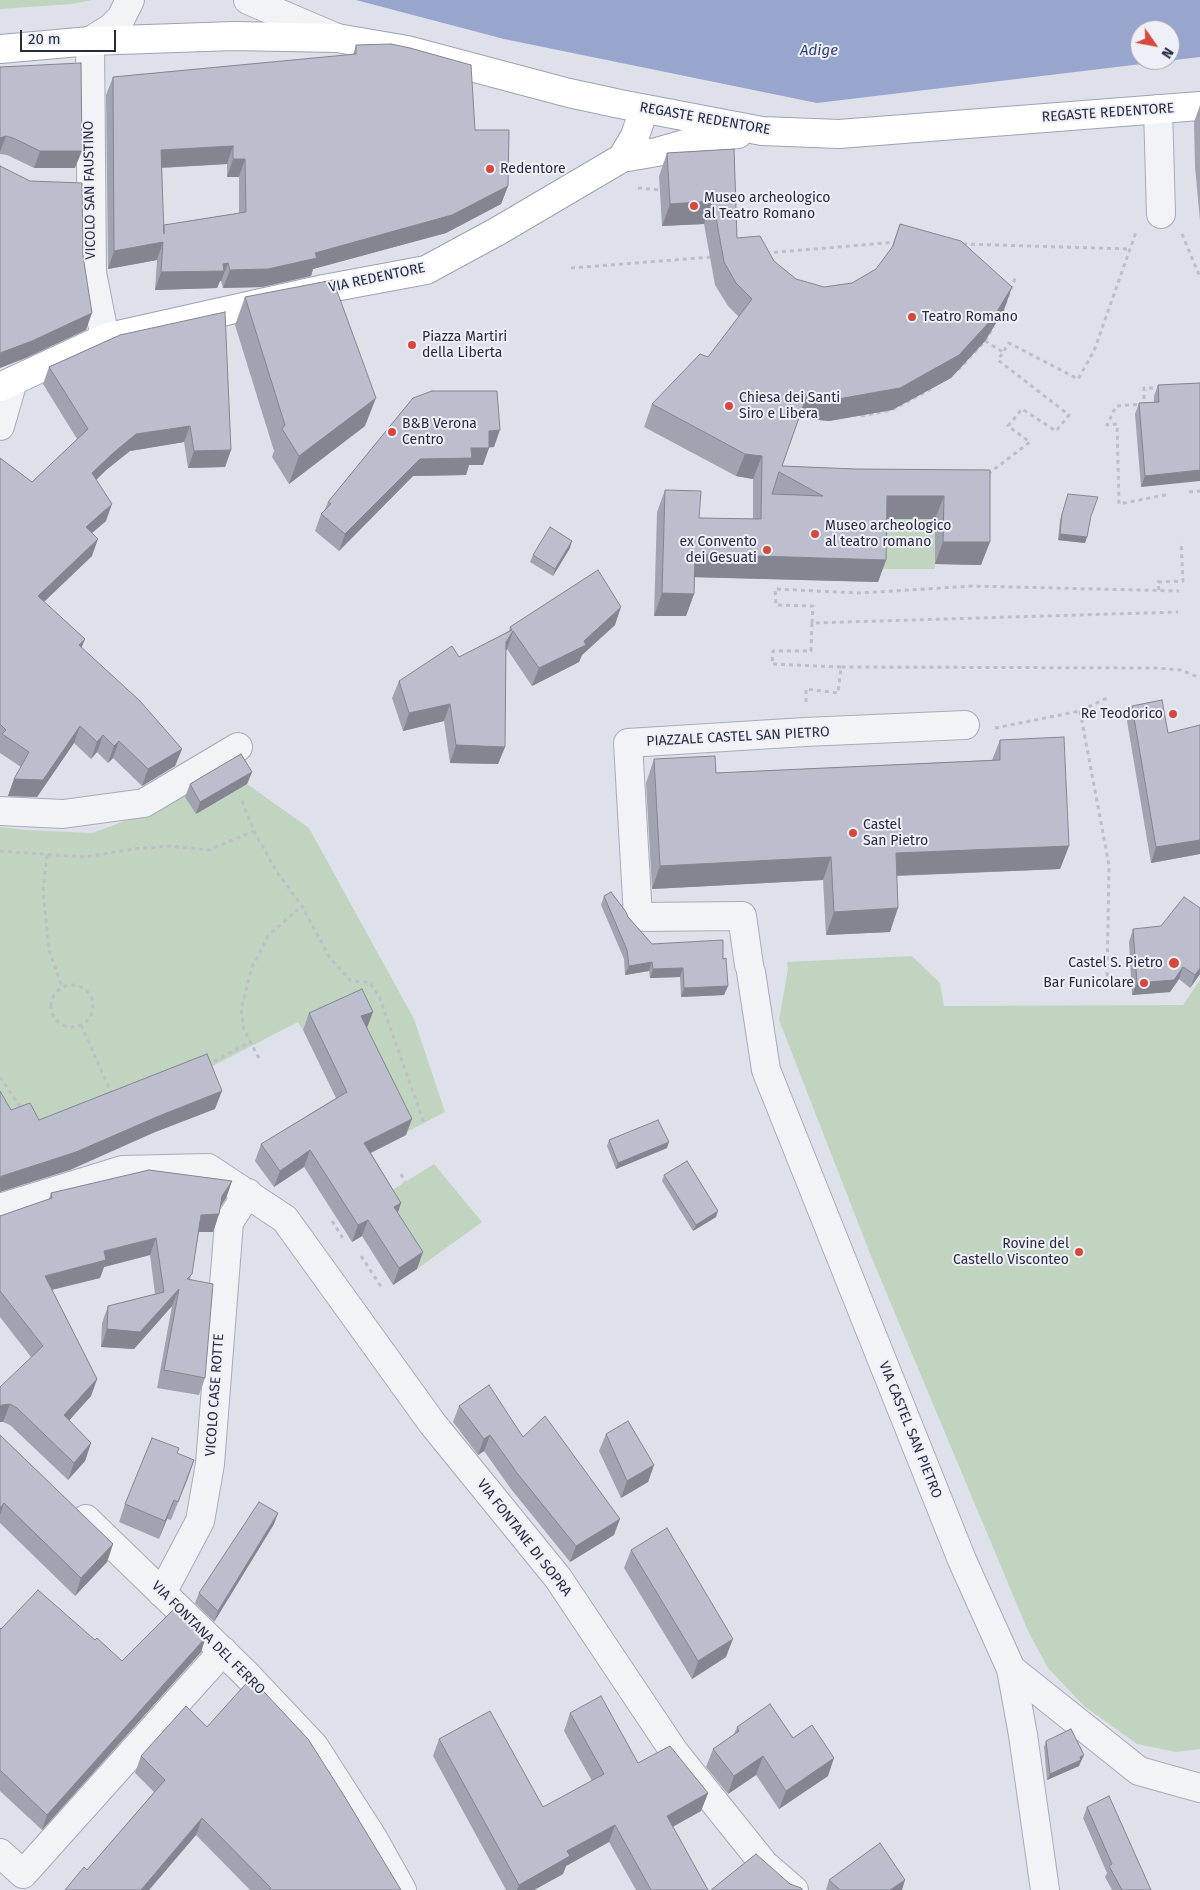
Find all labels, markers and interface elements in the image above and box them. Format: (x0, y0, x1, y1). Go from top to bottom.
scale bar (22, 20, 119, 52)
north arrow (1130, 20, 1180, 70)
text: 20 m (28, 30, 61, 48)
water label: Adige (800, 42, 838, 60)
text: N (1158, 44, 1177, 61)
street label: REGASTE REDENTORE (638, 99, 772, 139)
street label: REGASTE REDENTORE (1041, 100, 1175, 126)
street label: VICOLO SAN FAUSTINO (80, 120, 100, 260)
place label: Redentore (500, 161, 566, 177)
marker: Redentore (484, 163, 496, 175)
place label: Museo archeologico al Teatro Romano (704, 190, 830, 222)
marker: Museo archeologico al Teatro Romano (688, 200, 700, 212)
street label: VIA REDENTORE (327, 260, 427, 296)
place label: Teatro Romano (922, 309, 1018, 325)
marker: Teatro Romano (906, 311, 918, 323)
place label: Piazza Martiri della Liberta (422, 329, 507, 362)
marker: Piazza Martiri della Liberta (406, 339, 418, 351)
place label: Chiesa dei Santi Siro e Libera (739, 390, 840, 422)
marker: Chiesa dei Santi Siro e Libera (723, 400, 735, 412)
place label: B&B Verona Centro (402, 416, 477, 448)
marker: B&B Verona Centro (386, 426, 398, 438)
place label: Museo archeologico al teatro romano (825, 518, 951, 550)
marker: Museo archeologico al teatro romano (809, 528, 821, 540)
place label: ex Convento dei Gesuati (679, 534, 757, 566)
marker: ex Convento dei Gesuati (761, 544, 773, 556)
place label: Re Teodorico (1081, 706, 1163, 722)
marker: Re Teodorico (1167, 708, 1179, 720)
street label: PIAZZALE CASTEL SAN PIETRO (646, 724, 830, 750)
place label: Castel San Pietro (863, 817, 928, 850)
marker: Castel San Pietro (847, 827, 859, 839)
place label: Castel S. Pietro (1068, 955, 1163, 971)
marker: Castel S. Pietro (1167, 956, 1181, 970)
place label: Bar Funicolare (1043, 975, 1134, 991)
marker: Bar Funicolare (1138, 977, 1150, 989)
place label: Rovine del Castello Visconteo (953, 1236, 1069, 1268)
marker: Rovine del Castello Visconteo (1073, 1246, 1085, 1258)
street label: VICOLO CASE ROTTE (202, 1333, 228, 1457)
street label: VIA CASTEL SAN PIETRO (875, 1359, 945, 1501)
street label: VIA FONTANE DI SOPRA (473, 1476, 575, 1600)
street label: VIA FONTANA DEL FERRO (148, 1578, 268, 1698)

